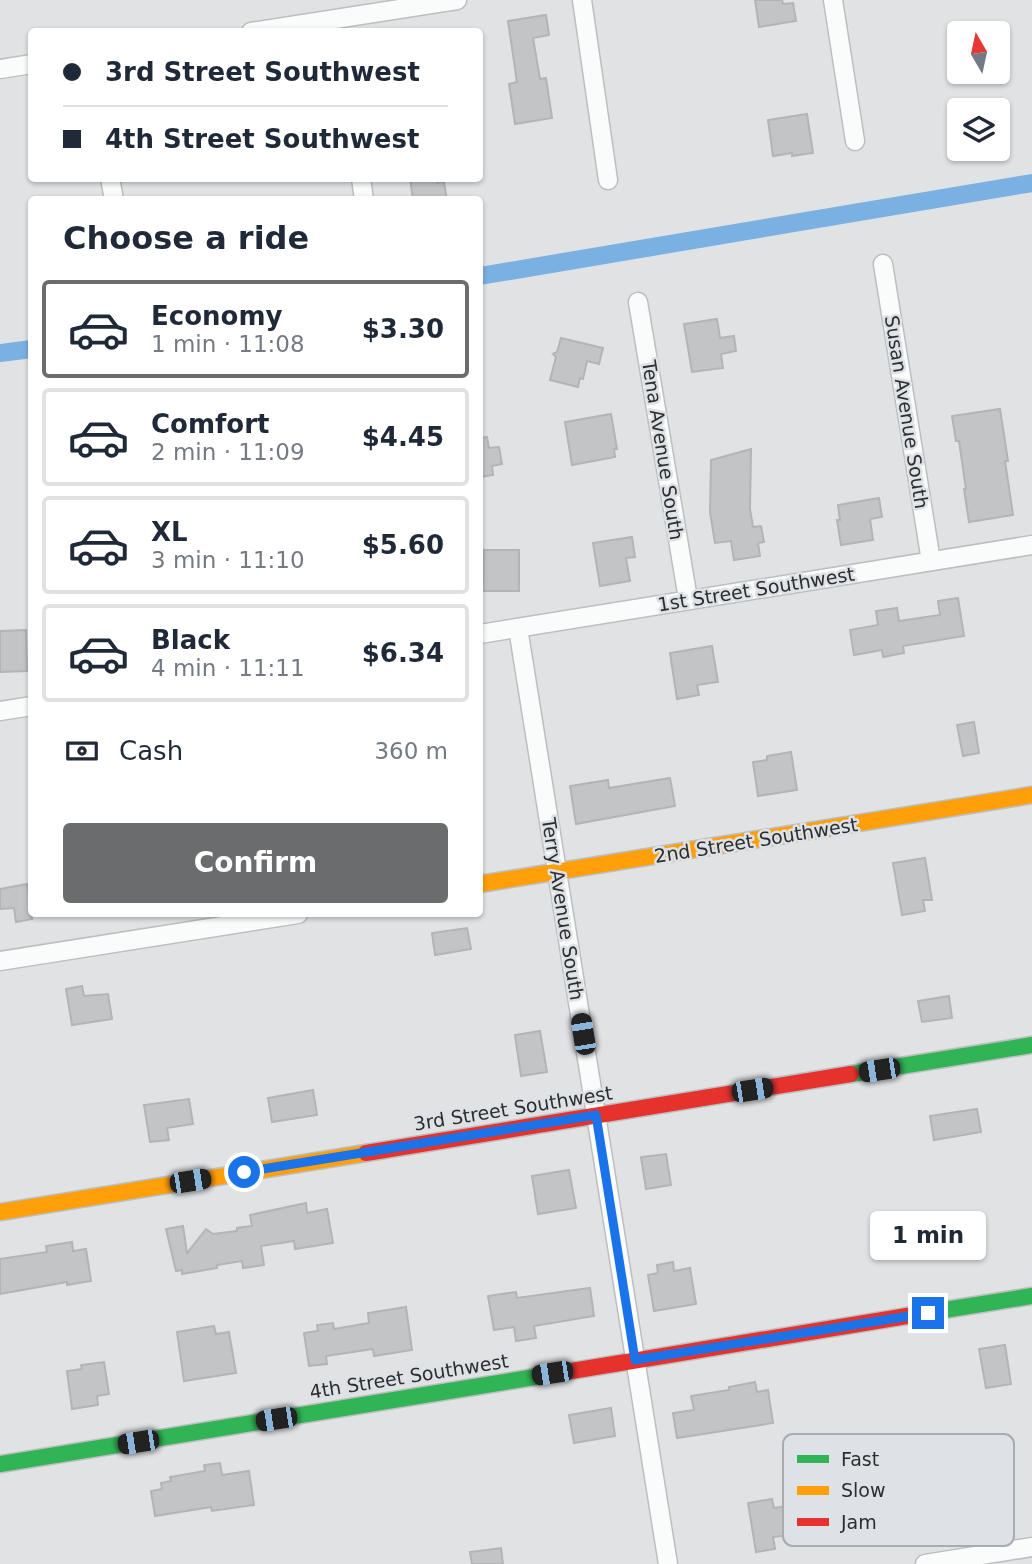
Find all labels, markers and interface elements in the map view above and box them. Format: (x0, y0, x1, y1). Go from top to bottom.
north arrow (947, 21, 1010, 84)
map controls (947, 21, 1010, 161)
text: 3rd Street Southwest (105, 57, 420, 87)
button: layers (947, 98, 1010, 161)
text: 4th Street Southwest (105, 124, 419, 154)
text: Choose a ride (63, 219, 309, 257)
icon: car (67, 298, 130, 361)
text: Economy (151, 301, 282, 331)
text: $3.30 (362, 314, 444, 344)
street label: Susan Avenue South (881, 314, 933, 510)
text: 1 min · 11:08 (151, 331, 305, 357)
street label: Tena Avenue South (638, 358, 688, 541)
icon: car (67, 406, 130, 469)
text: Comfort (151, 409, 269, 439)
text: $4.45 (362, 422, 444, 452)
text: 2 min · 11:09 (151, 439, 305, 465)
icon: car (67, 514, 130, 577)
text: XL (151, 517, 188, 547)
text: $5.60 (362, 530, 444, 560)
text: 3 min · 11:10 (151, 547, 305, 573)
street label: 1st Street Southwest (656, 563, 856, 615)
icon: car (67, 622, 130, 685)
text: Black (151, 625, 230, 655)
text: $6.34 (362, 638, 444, 668)
text: 4 min · 11:11 (151, 655, 305, 681)
icon: cash (63, 732, 101, 770)
text: Cash (119, 736, 183, 766)
text: 360 m (374, 738, 448, 764)
street label: 2nd Street Southwest (653, 813, 859, 867)
street label: Terry Avenue South (538, 815, 588, 1002)
button: Confirm (63, 823, 448, 903)
car (570, 1012, 597, 1056)
car (857, 1056, 902, 1084)
car (730, 1076, 775, 1104)
street label: 3rd Street Southwest (412, 1081, 614, 1135)
route start (228, 1156, 260, 1188)
car (168, 1167, 213, 1195)
callout: 1 min (870, 1212, 986, 1260)
text: 1 min (892, 1222, 964, 1248)
route end (912, 1297, 944, 1329)
street label: 4th Street Southwest (308, 1349, 510, 1403)
car (530, 1359, 575, 1387)
car (254, 1405, 299, 1433)
car (116, 1428, 161, 1456)
legend (783, 1434, 1014, 1546)
text: Fast (841, 1448, 879, 1470)
text: Slow (841, 1479, 886, 1501)
text: Jam (840, 1511, 877, 1533)

